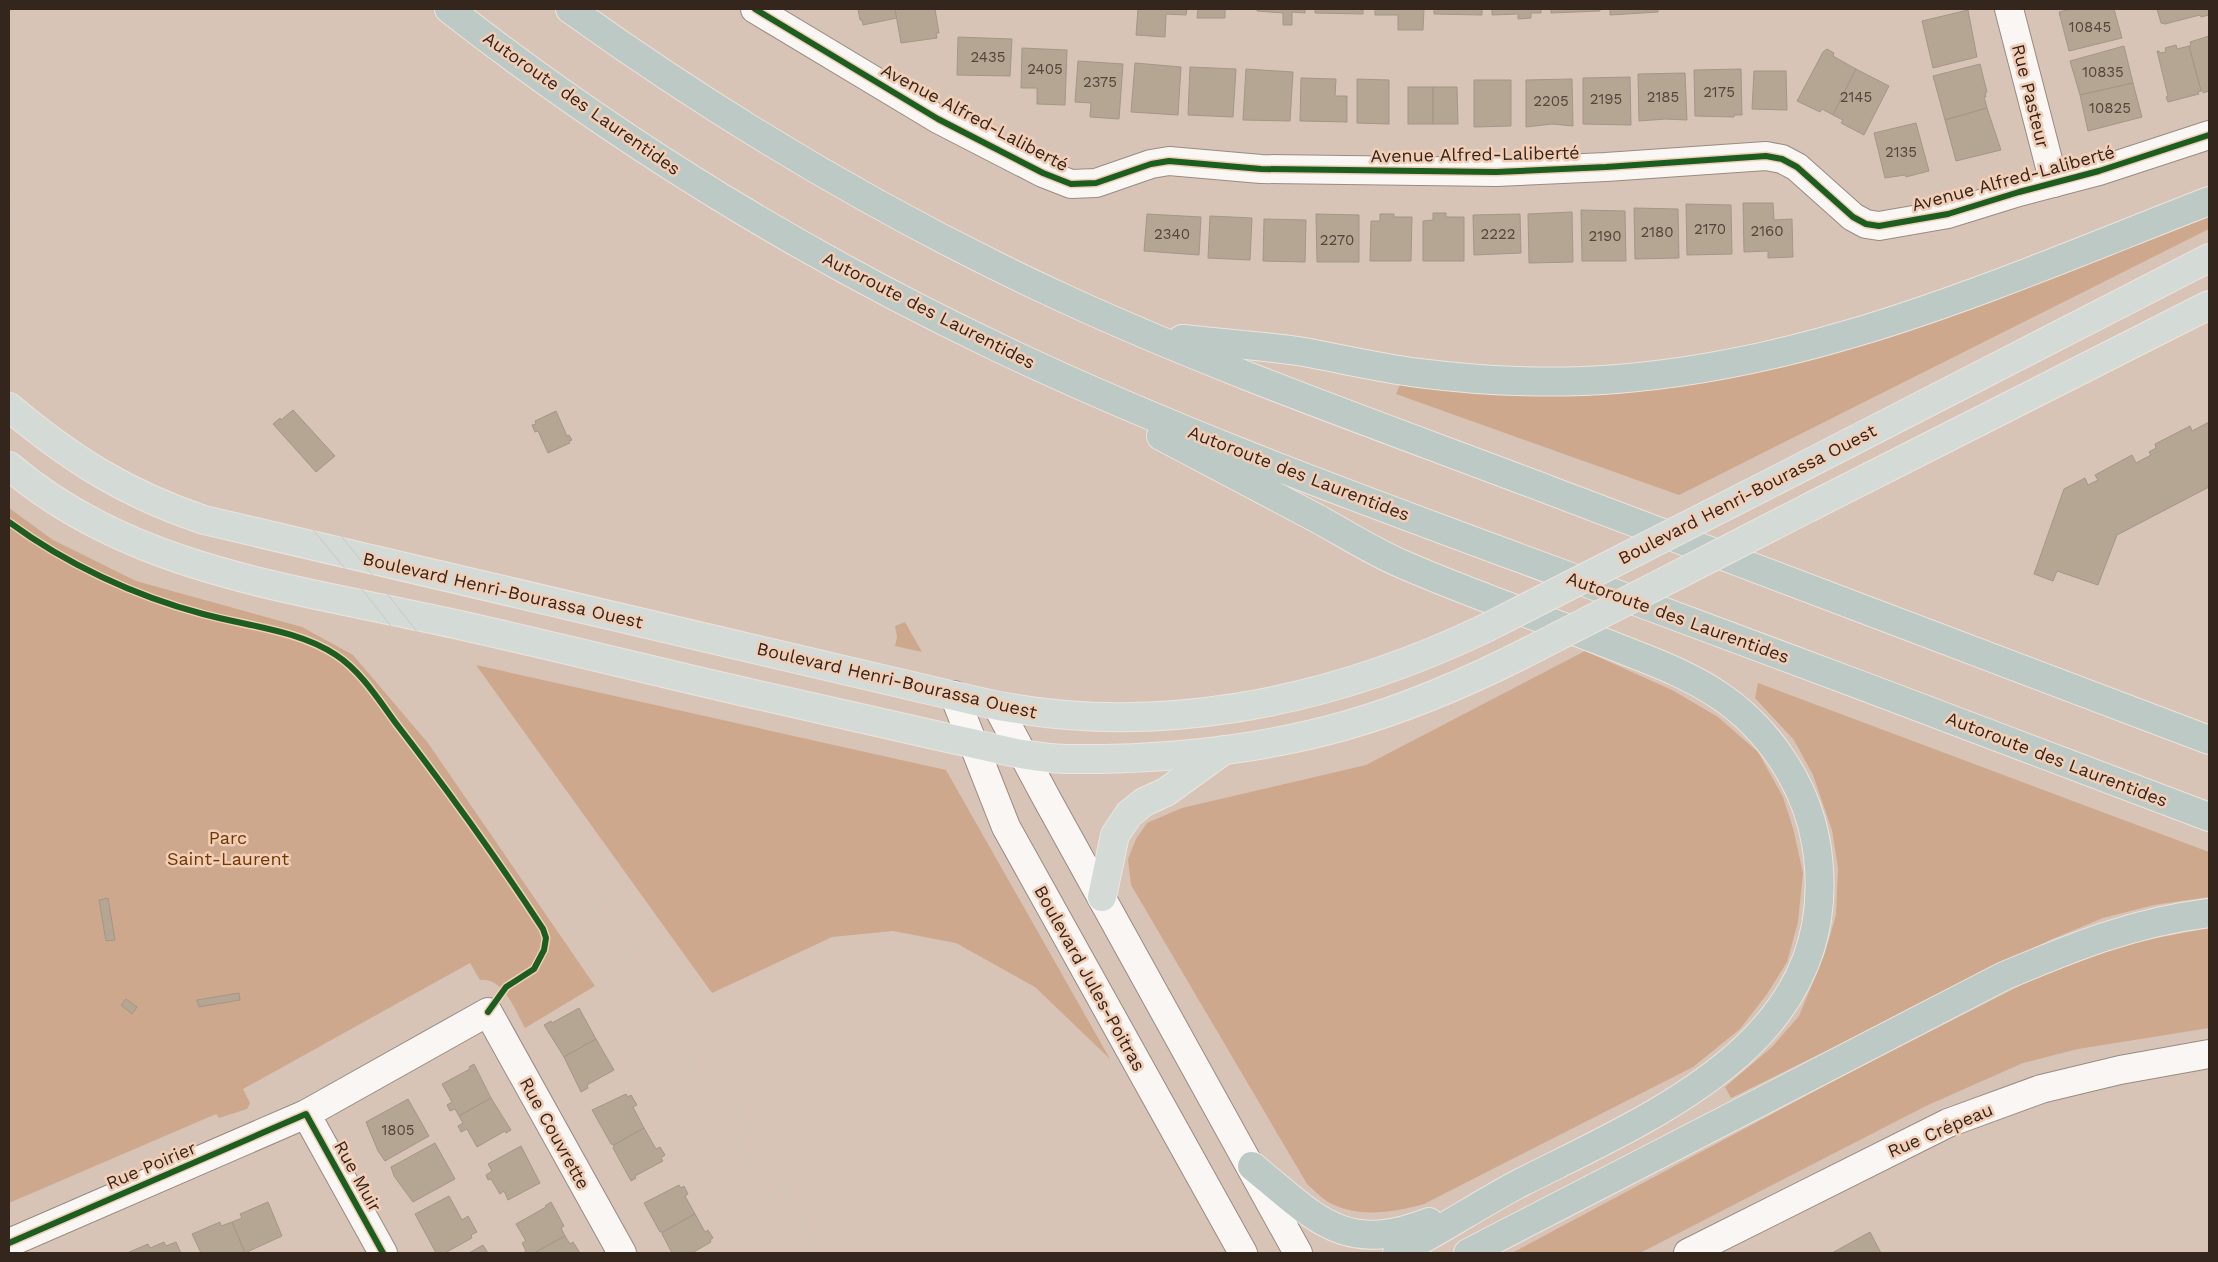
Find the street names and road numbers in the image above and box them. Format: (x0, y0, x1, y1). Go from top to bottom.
street label: Autoroute des Laurentides (480, 27, 684, 179)
street label: Rue Pasteur (2008, 42, 2054, 150)
street label: Avenue Alfred-Laliberté (878, 59, 1072, 175)
street label: Avenue Alfred-Laliberté (1909, 141, 2117, 215)
street label: Avenue Alfred-Laliberté (1370, 142, 1580, 166)
street label: Autoroute des Laurentides (819, 247, 1039, 373)
street label: Boulevard Henri-Bourassa Ouest (1614, 419, 1880, 568)
street label: Autoroute des Laurentides (1185, 421, 1413, 525)
street label: Boulevard Henri-Bourassa Ouest (361, 548, 646, 633)
street label: Autoroute des Laurentides (1564, 567, 1792, 667)
street label: Boulevard Henri-Bourassa Ouest (755, 638, 1040, 723)
street label: Autoroute des Laurentides (1943, 707, 2171, 811)
street label: Boulevard Jules-Poitras (1030, 881, 1150, 1075)
street label: Rue Couvrette (516, 1073, 594, 1193)
street label: Rue Crépeau (1884, 1098, 1996, 1162)
street label: Rue Poirier (103, 1137, 199, 1193)
street label: Rue Muir (330, 1137, 386, 1215)

